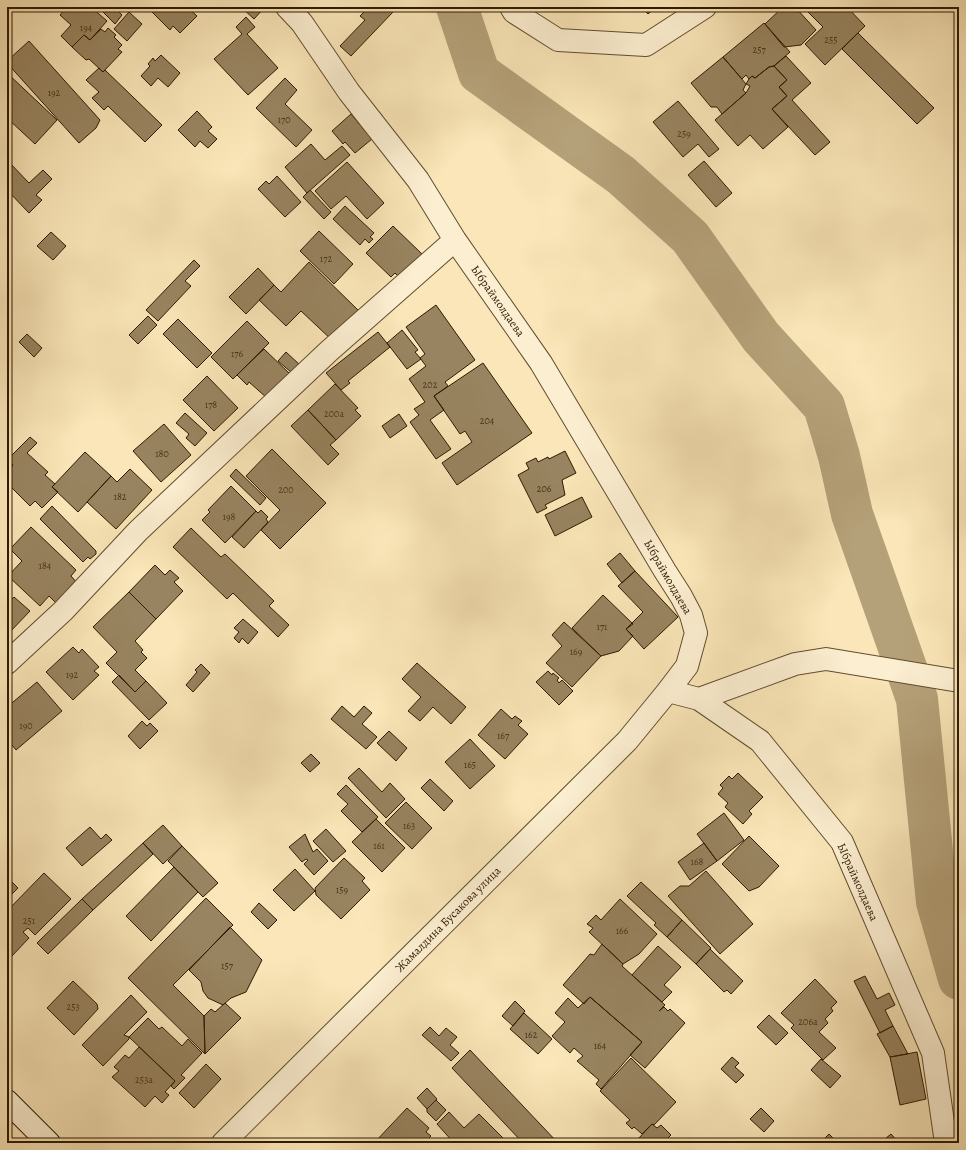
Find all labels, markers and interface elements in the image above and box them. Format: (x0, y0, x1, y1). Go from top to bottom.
house number: 194 (80, 21, 93, 34)
house number: 255 (824, 33, 838, 46)
house number: 257 (752, 43, 766, 56)
house number: 192 (48, 86, 61, 99)
house number: 170 (278, 113, 290, 126)
house number: 259 (677, 127, 691, 140)
house number: 172 (320, 252, 332, 265)
street label: Ыбраймолдаева (467, 262, 529, 340)
house number: 176 (231, 347, 243, 360)
house number: 202 (423, 378, 438, 391)
house number: 178 (205, 398, 217, 411)
house number: 200а (324, 407, 344, 420)
house number: 204 (480, 414, 495, 427)
house number: 180 (155, 447, 169, 460)
house number: 206 (537, 482, 552, 495)
house number: 200 (278, 483, 294, 496)
house number: 182 (113, 490, 127, 503)
house number: 198 (223, 510, 236, 523)
street label: Ыбраймолдаева (640, 537, 696, 618)
house number: 184 (39, 559, 52, 572)
house number: 171 (596, 620, 608, 633)
house number: 169 (570, 645, 583, 658)
house number: 192 (66, 668, 79, 681)
house number: 190 (19, 719, 33, 732)
house number: 167 (497, 729, 510, 742)
house number: 165 (464, 758, 476, 771)
house number: 163 (403, 819, 415, 832)
house number: 161 (373, 839, 385, 852)
street label: Ыбраймолдаева (834, 841, 882, 924)
house number: 168 (691, 855, 704, 868)
street label: Жамалдина Бусакова улица (392, 862, 505, 975)
house number: 159 (336, 883, 349, 896)
house number: 251 (23, 914, 36, 927)
house number: 166 (616, 924, 629, 937)
house number: 157 (221, 959, 234, 972)
house number: 253 (66, 1000, 80, 1013)
house number: 206а (798, 1015, 818, 1028)
house number: 162 (525, 1028, 538, 1041)
house number: 164 (594, 1039, 607, 1052)
house number: 253а (135, 1073, 153, 1086)

